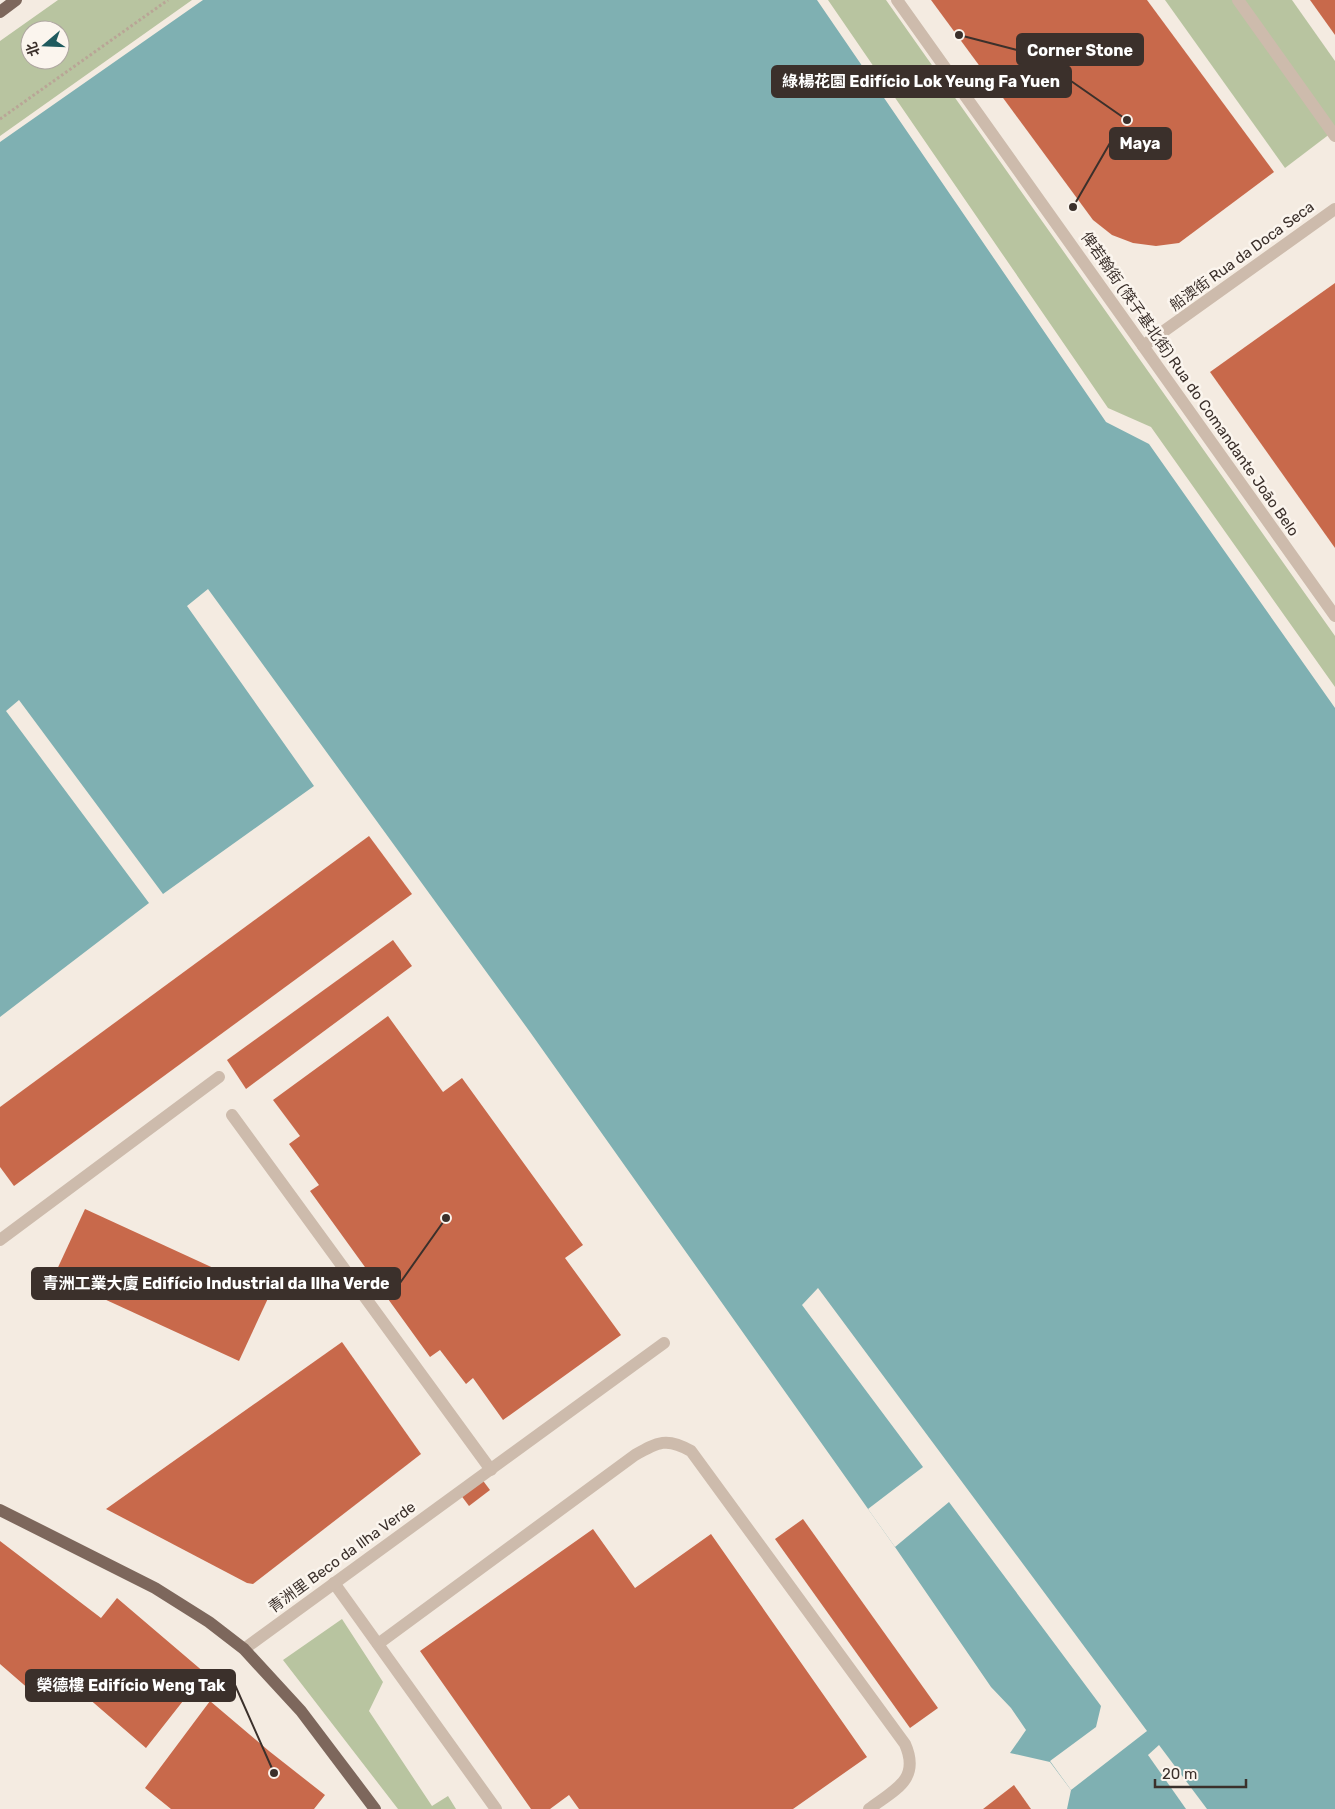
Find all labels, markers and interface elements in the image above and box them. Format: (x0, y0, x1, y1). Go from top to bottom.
north arrow (20, 20, 70, 70)
callout: Corner Stone (1017, 34, 1143, 65)
text: 北 (23, 40, 43, 58)
text: Corner Stone (1027, 41, 1133, 60)
callout: 綠楊花園 Edifício Lok Yeung Fa Yuen (772, 66, 1071, 97)
text: 綠楊花園 Edifício Lok Yeung Fa Yuen (782, 72, 1060, 91)
callout: Maya (1110, 128, 1171, 159)
text: Maya (1119, 134, 1161, 153)
street label: 船澳街 Rua da Doca Seca (1166, 198, 1318, 314)
street label: 俾若翰街 (筷子基北街) Rua do Comandante João Belo (1077, 228, 1303, 540)
callout: 青洲工業大廈 Edifício Industrial da Ilha Verde (32, 1268, 400, 1299)
text: 青洲工業大廈 Edifício Industrial da Ilha Verde (42, 1274, 390, 1293)
street label: 青洲里 Beco da Ilha Verde (265, 1498, 419, 1616)
callout: 榮德樓 Edifício Weng Tak (26, 1670, 235, 1701)
text: 榮德樓 Edifício Weng Tak (37, 1676, 226, 1695)
scale bar (1155, 1756, 1246, 1788)
text: 20 m (1162, 1765, 1197, 1783)

